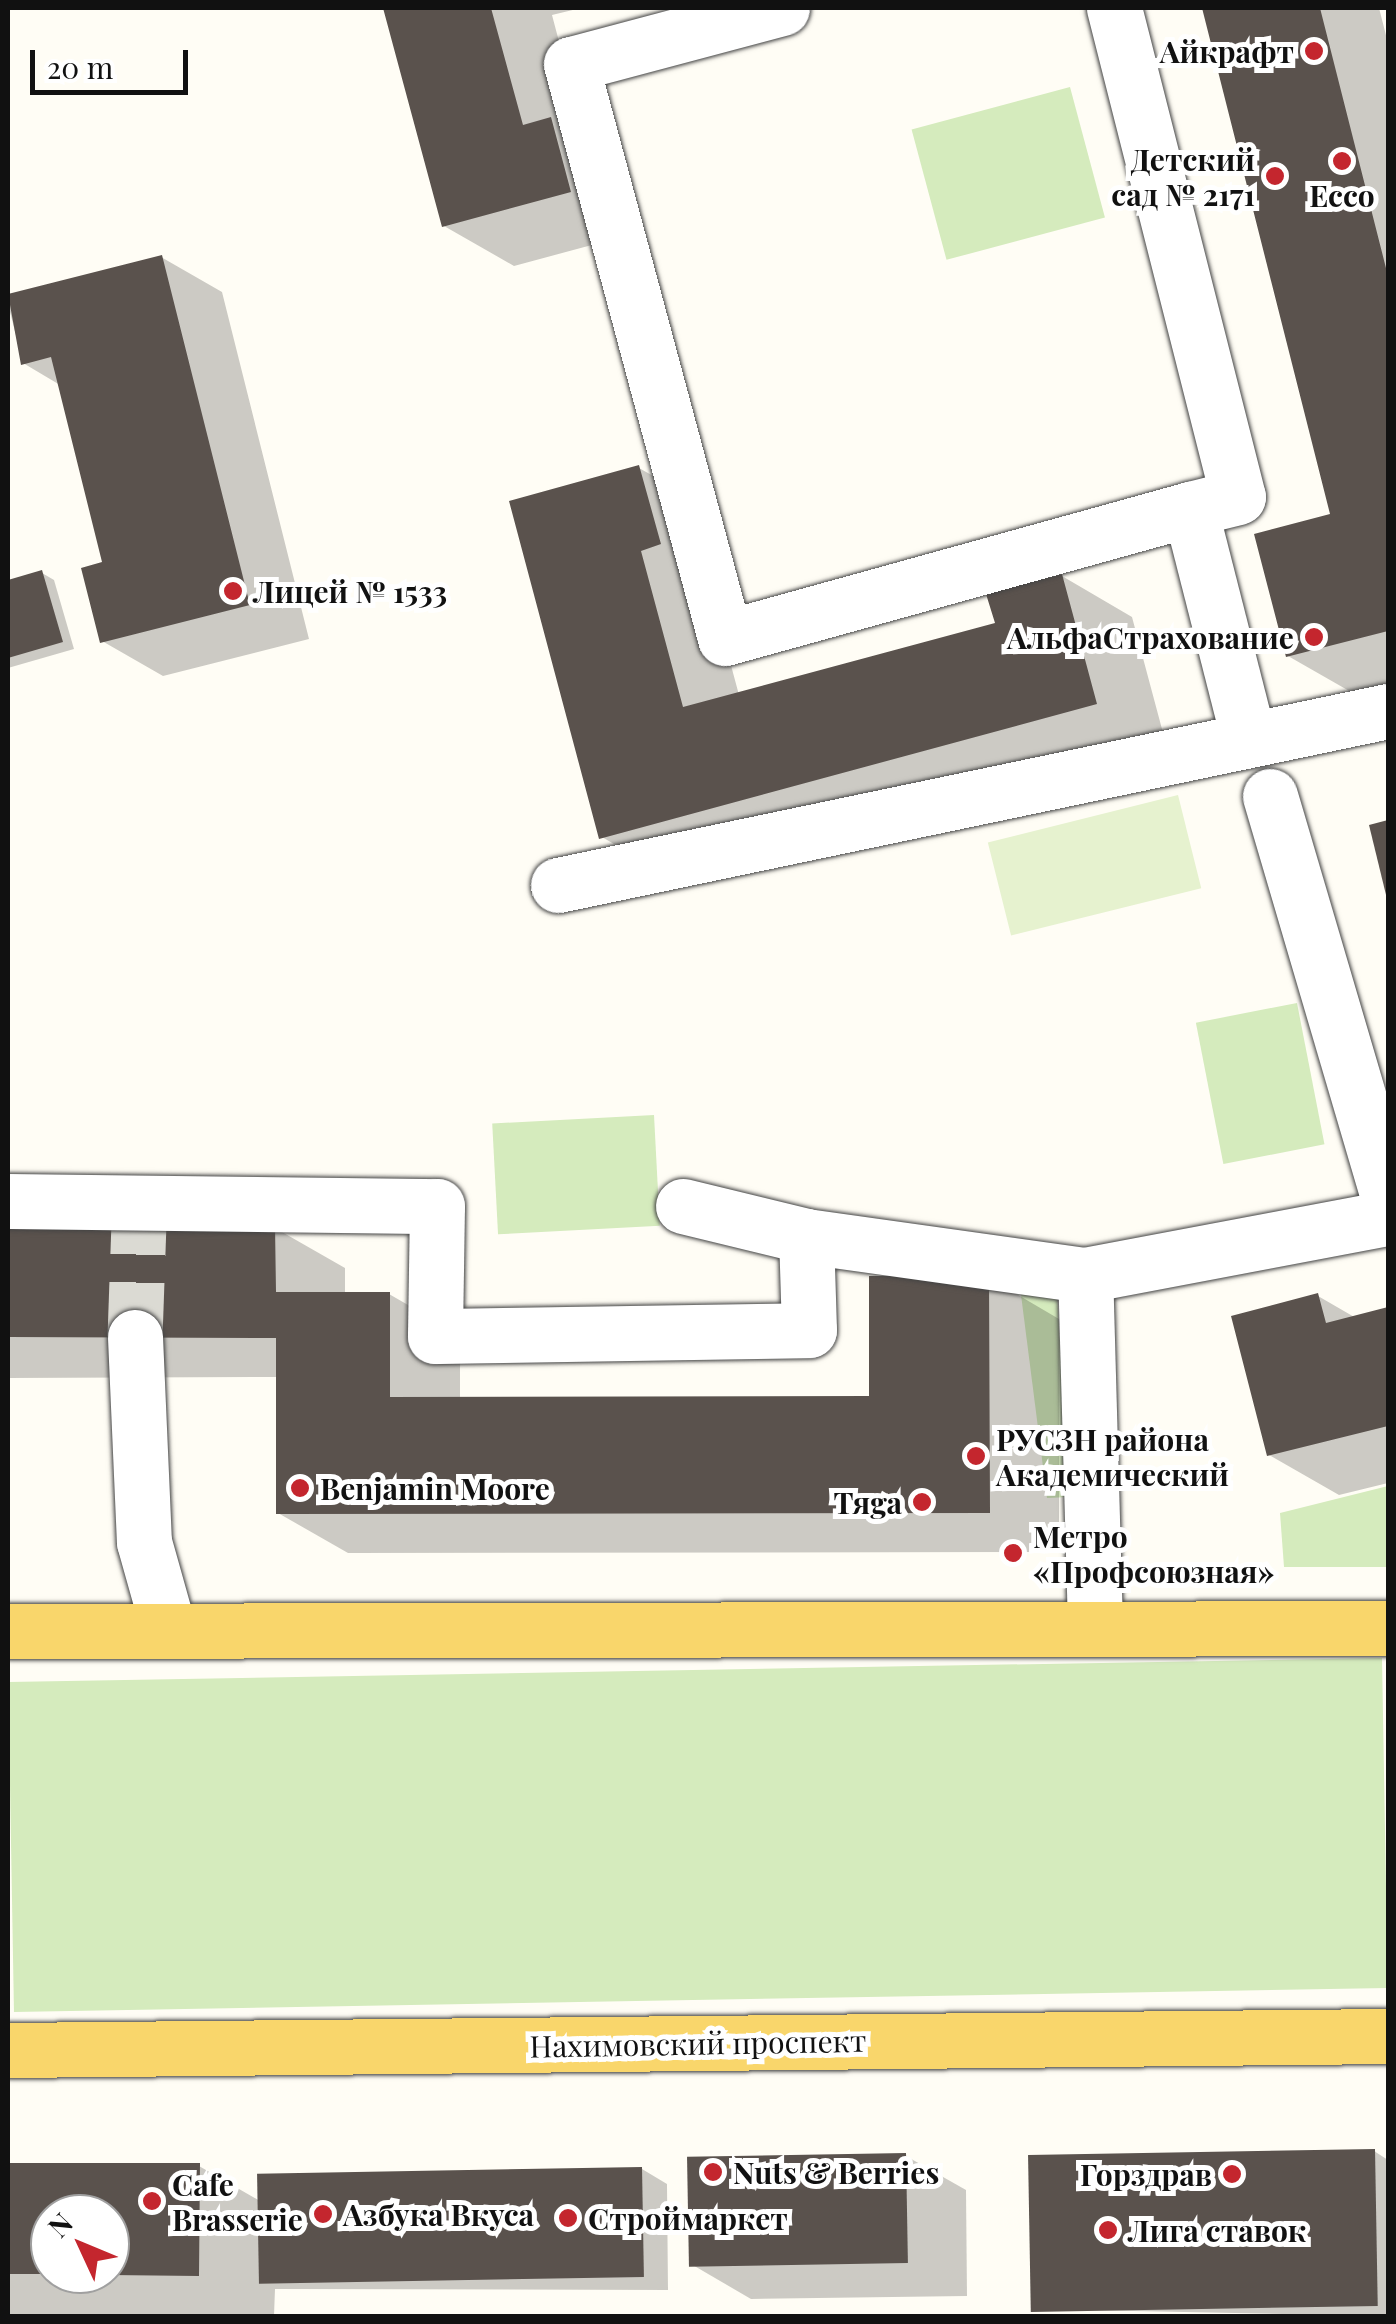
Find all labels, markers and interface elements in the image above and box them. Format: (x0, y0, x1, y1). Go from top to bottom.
scale bar (35, 30, 192, 92)
place label: Айкрафт (1160, 33, 1294, 69)
marker: Айкрафт (1303, 40, 1325, 62)
text: 20 m (47, 47, 113, 87)
place label: Детский сад № 2171 (1111, 141, 1255, 212)
marker: Ecco (1331, 150, 1353, 172)
marker: Детский сад № 2171 (1264, 165, 1286, 187)
place label: Ecco (1309, 177, 1375, 213)
place label: Лицей № 1533 (253, 573, 447, 609)
marker: Лицей № 1533 (222, 580, 244, 602)
place label: АльфаСтрахование (1007, 619, 1294, 655)
marker: АльфаСтрахование (1303, 626, 1325, 648)
place label: РУСЗН района Академический (996, 1421, 1229, 1492)
marker: РУСЗН района Академический (965, 1445, 987, 1467)
place label: Benjamin Moore (320, 1470, 550, 1506)
marker: Benjamin Moore (289, 1477, 311, 1499)
place label: Тяga (834, 1484, 902, 1520)
marker: Тяga (911, 1491, 933, 1513)
place label: Метро «Профсоюзная» (1033, 1518, 1274, 1588)
marker: Метро «Профсоюзная» (1002, 1542, 1024, 1564)
street label: Нахимовский проспект (529, 2022, 867, 2064)
place label: Nuts & Berries (733, 2154, 939, 2190)
place label: Горздрав (1080, 2156, 1212, 2192)
marker: Nuts & Berries (702, 2161, 724, 2183)
marker: Горздрав (1221, 2163, 1243, 2185)
place label: Cafe Brasserie (172, 2166, 303, 2236)
marker: Cafe Brasserie (141, 2190, 163, 2212)
north arrow (30, 2194, 130, 2294)
place label: Азбука Вкуса (343, 2196, 534, 2232)
place label: Строймаркет (588, 2200, 788, 2236)
marker: Азбука Вкуса (312, 2203, 334, 2225)
text: N (39, 2204, 80, 2244)
marker: Строймаркет (557, 2207, 579, 2229)
place label: Лига ставок (1128, 2212, 1306, 2248)
marker: Лига ставок (1097, 2219, 1119, 2241)

